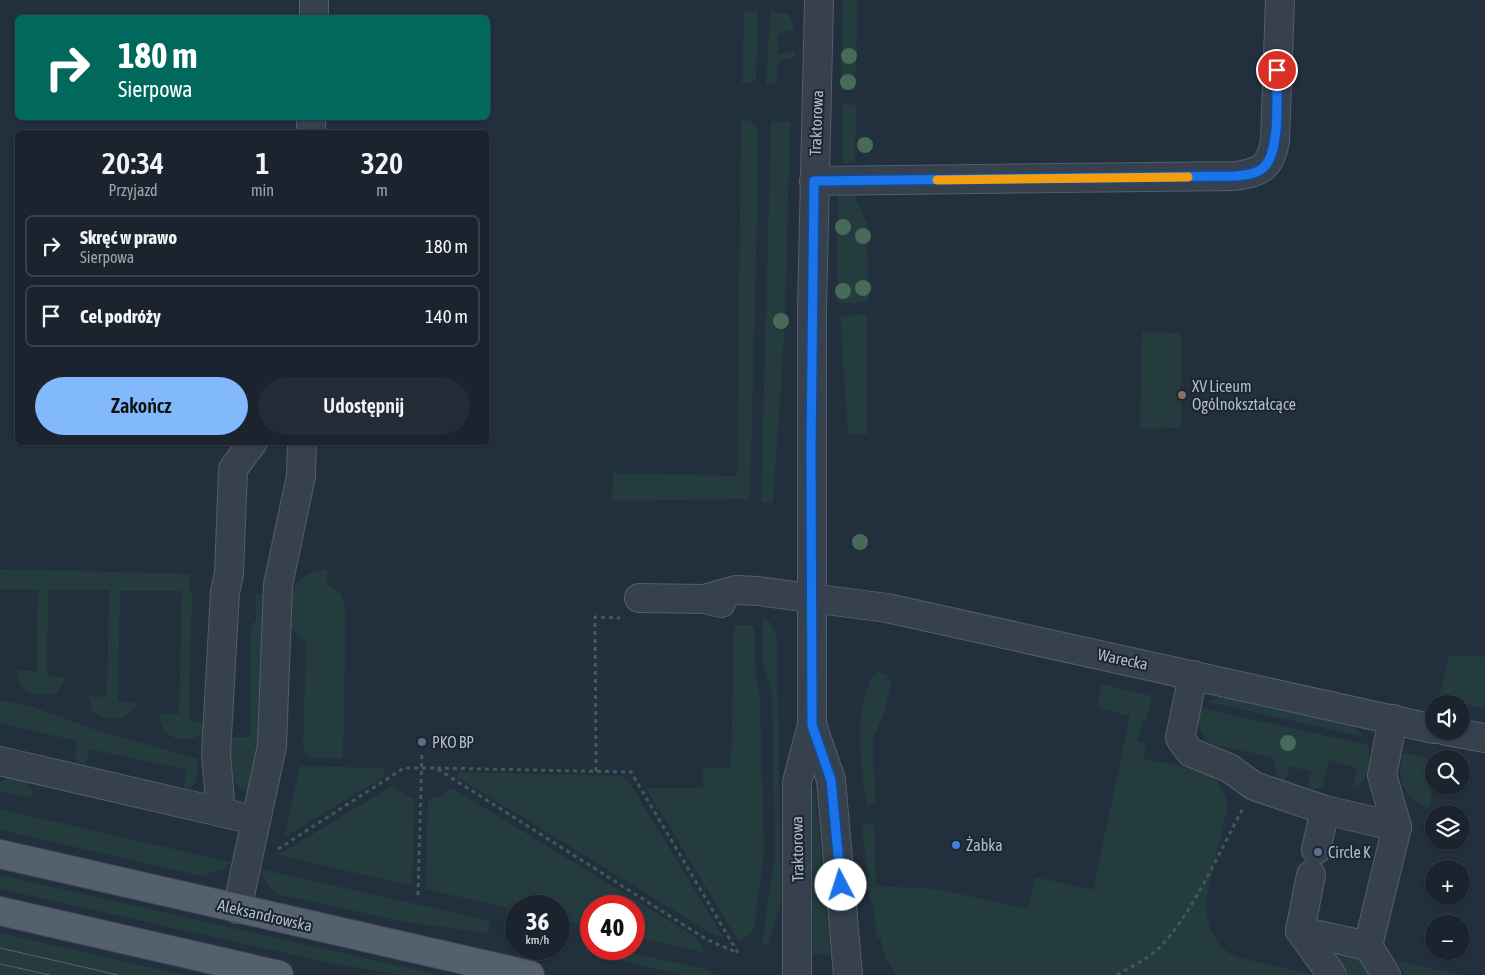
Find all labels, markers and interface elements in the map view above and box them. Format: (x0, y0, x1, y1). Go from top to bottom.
icon: right (35, 35, 100, 100)
text: 180 m (118, 35, 197, 75)
pin (1256, 49, 1298, 91)
icon: arrive (1263, 56, 1291, 84)
text: Sierpowa (118, 76, 192, 102)
street label: Traktorowa (806, 90, 826, 156)
text: 20:34 (102, 146, 164, 180)
text: 1 (255, 146, 270, 180)
text: 320 (361, 146, 403, 180)
text: Przyjazd (108, 181, 158, 199)
text: min (251, 181, 274, 199)
text: m (376, 181, 388, 199)
text: Skręć w prawo (80, 226, 177, 248)
icon: right (37, 232, 65, 260)
text: 180 m (425, 235, 468, 257)
text: Sierpowa (80, 248, 134, 266)
icon: arrive (37, 302, 65, 330)
text: Cel podróży (80, 305, 161, 327)
text: 140 m (425, 305, 468, 327)
button: Zakończ (35, 377, 248, 435)
button: Udostępnij (258, 377, 470, 435)
place label: XV Liceum Ogólnokształcące (1192, 377, 1296, 414)
marker: XV Liceum Ogólnokształcące (1176, 389, 1188, 401)
street label: Warecka (1096, 645, 1150, 673)
map controls (1425, 695, 1470, 960)
button: sound (1425, 695, 1470, 740)
place label: PKO BP (432, 733, 474, 751)
marker: PKO BP (416, 736, 428, 748)
button: search (1425, 750, 1470, 795)
button: layers (1425, 805, 1470, 850)
street label: Traktorowa (787, 816, 807, 882)
place label: Żabka (966, 836, 1003, 854)
marker: Żabka (950, 839, 962, 851)
place label: Circle K (1328, 843, 1371, 861)
marker: Circle K (1312, 846, 1324, 858)
position arrow (814, 858, 866, 910)
button: + (1425, 860, 1470, 905)
street label: Aleksandrowska (216, 895, 314, 935)
speed limit sign: 40 (580, 895, 645, 960)
text: 36 (526, 907, 549, 935)
button: − (1425, 915, 1470, 960)
text: km/h (526, 933, 549, 947)

